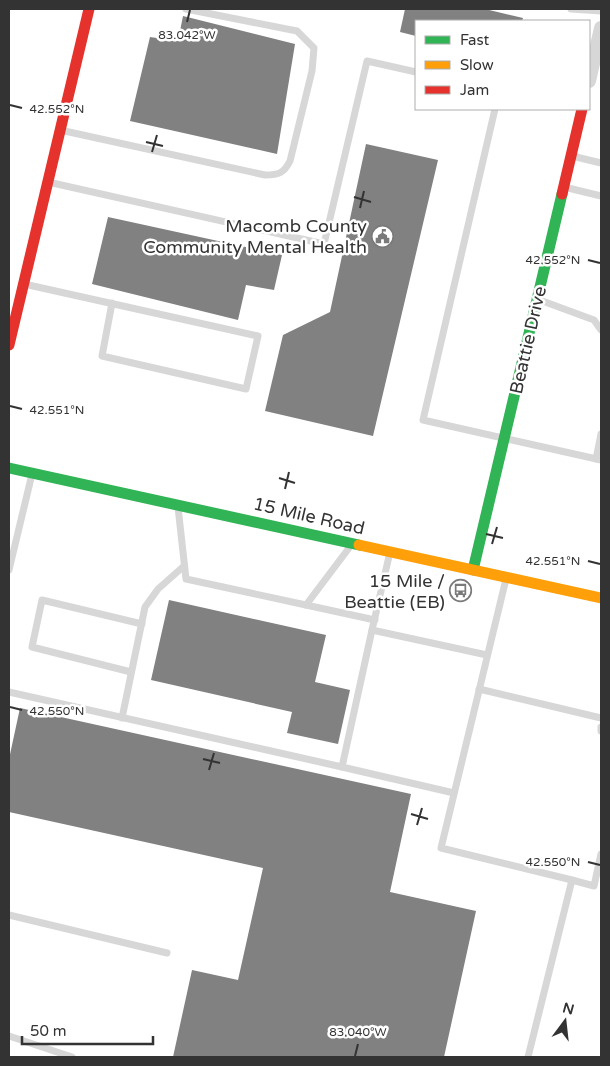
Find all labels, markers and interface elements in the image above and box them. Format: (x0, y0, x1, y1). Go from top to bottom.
legend (415, 20, 590, 110)
text: 83.042°W (158, 28, 216, 42)
text: Fast (460, 31, 490, 49)
text: Slow (460, 56, 494, 74)
text: Jam (460, 81, 489, 99)
text: 42.552°N (30, 102, 84, 116)
place label: Macomb County Community Mental Health (143, 215, 367, 258)
public building icon: Macomb County Community Mental Health (371, 224, 395, 248)
text: 42.552°N (526, 253, 580, 267)
street label: Beattie Drive (505, 284, 551, 396)
text: 42.551°N (30, 403, 84, 417)
street label: 15 Mile Road (251, 493, 367, 539)
text: 42.551°N (526, 554, 580, 568)
place label: 15 Mile / Beattie (EB) (344, 570, 445, 613)
bus stop icon: 15 Mile / Beattie (EB) (449, 579, 473, 603)
text: 42.550°N (30, 704, 84, 718)
text: 42.550°N (526, 855, 580, 869)
north arrow (540, 996, 590, 1046)
text: N (561, 999, 576, 1019)
scale bar (22, 1014, 154, 1046)
text: 50 m (30, 1022, 67, 1040)
text: 83.040°W (329, 1025, 387, 1039)

